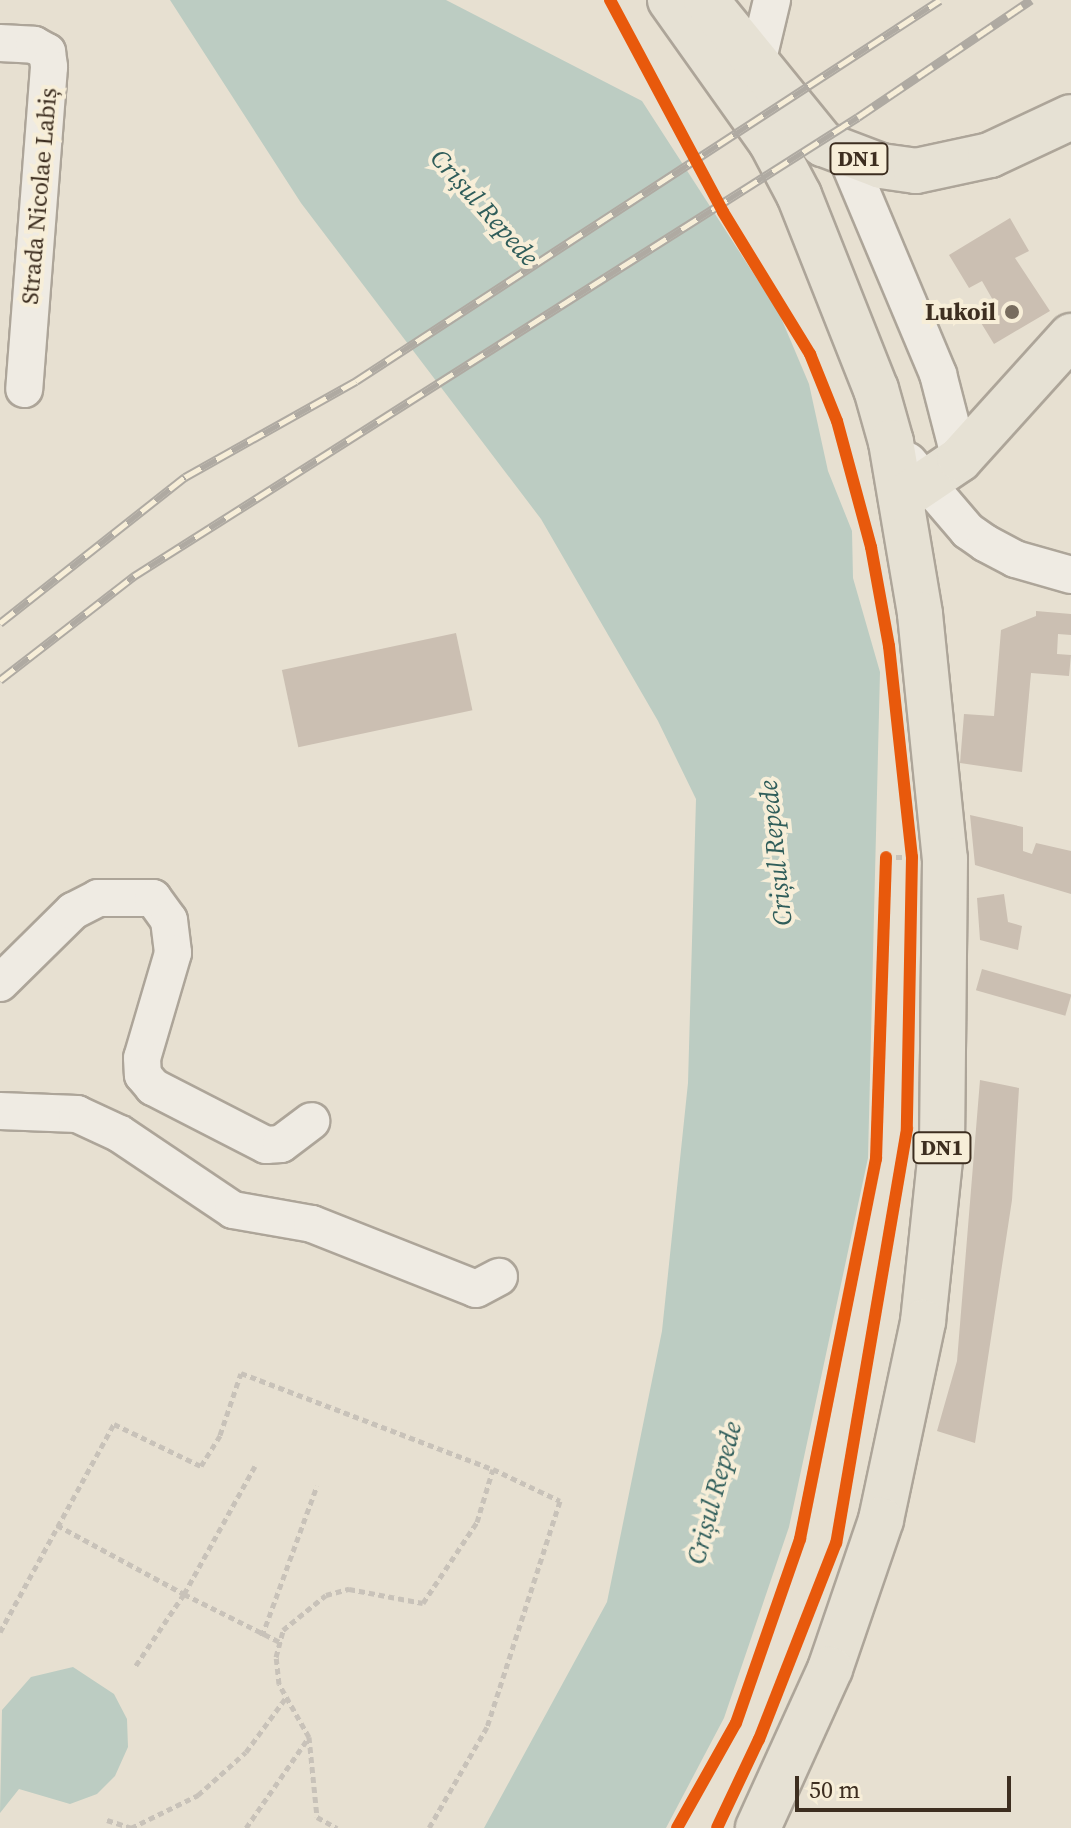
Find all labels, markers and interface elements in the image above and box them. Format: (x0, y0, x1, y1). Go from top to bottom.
street label: Strada Nicolae Labiș (15, 86, 63, 306)
road number: DN1 (829, 141, 889, 177)
water label: Crișul Repede (424, 143, 544, 273)
place label: Lukoil (925, 298, 996, 326)
marker: Lukoil (1003, 303, 1021, 321)
water label: Crișul Repede (753, 779, 799, 927)
road number: DN1 (912, 1130, 972, 1166)
water label: Crișul Repede (681, 1418, 749, 1568)
scale bar (799, 1760, 1015, 1810)
text: 50 m (809, 1773, 860, 1806)

